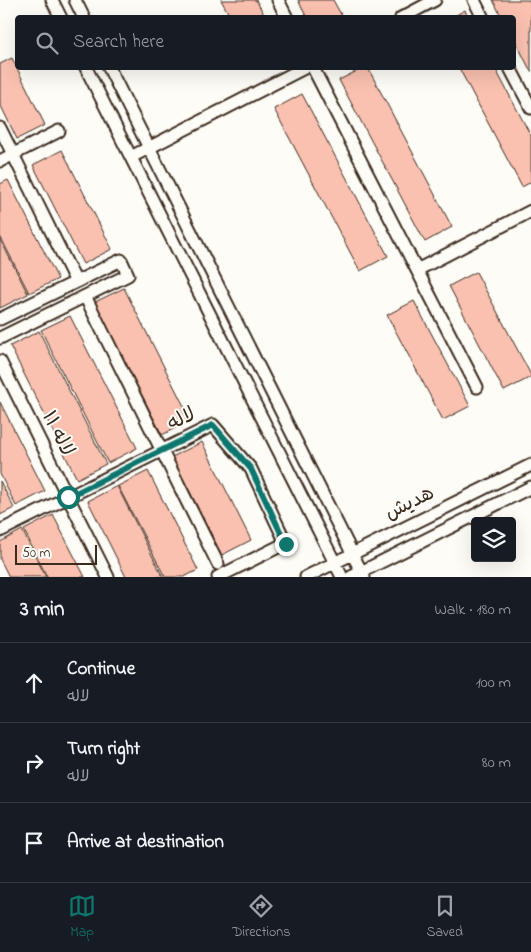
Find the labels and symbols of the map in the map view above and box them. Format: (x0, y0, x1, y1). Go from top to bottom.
street label: لاله (163, 401, 201, 439)
street label: لاله ۱۱ (33, 406, 81, 462)
street label: هدیش (380, 480, 440, 528)
route start (57, 486, 80, 509)
route end (275, 533, 298, 556)
scale bar (15, 542, 98, 565)

